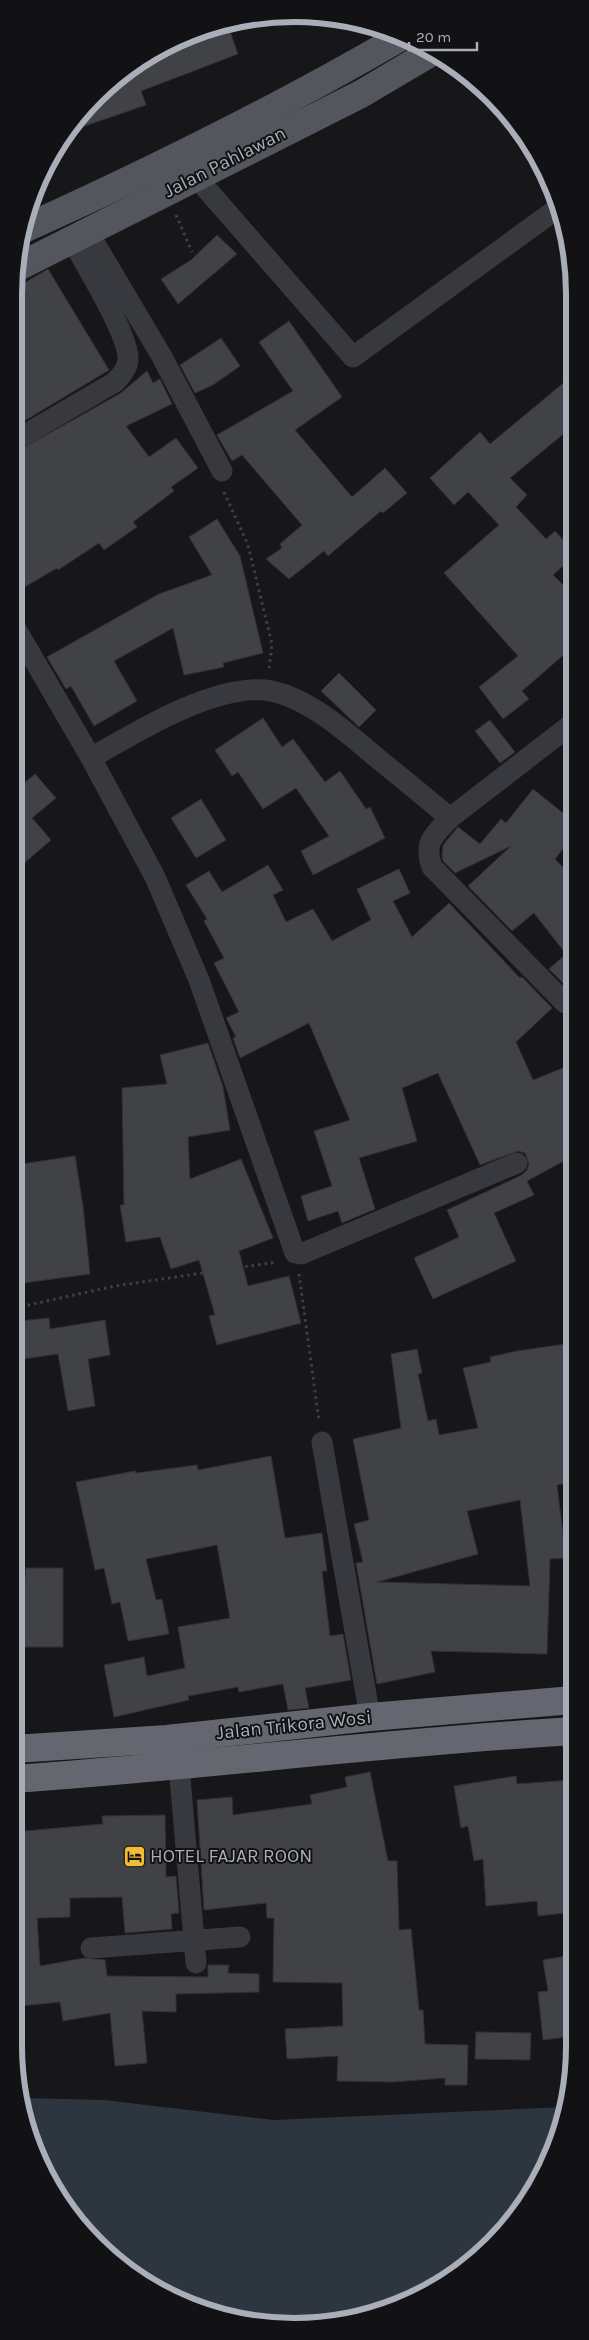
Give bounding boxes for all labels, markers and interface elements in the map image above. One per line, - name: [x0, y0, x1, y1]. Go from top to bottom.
- scale bar: [409, 20, 476, 52]
- text: 20 m: [416, 28, 451, 46]
- street label: Jalan Pahlawan: [160, 122, 290, 202]
- street label: Jalan Trikora Wosi: [215, 1706, 373, 1744]
- hotel icon: HOTEL FAJAR ROON: [122, 1844, 146, 1868]
- place label: HOTEL FAJAR ROON: [150, 1845, 312, 1867]

